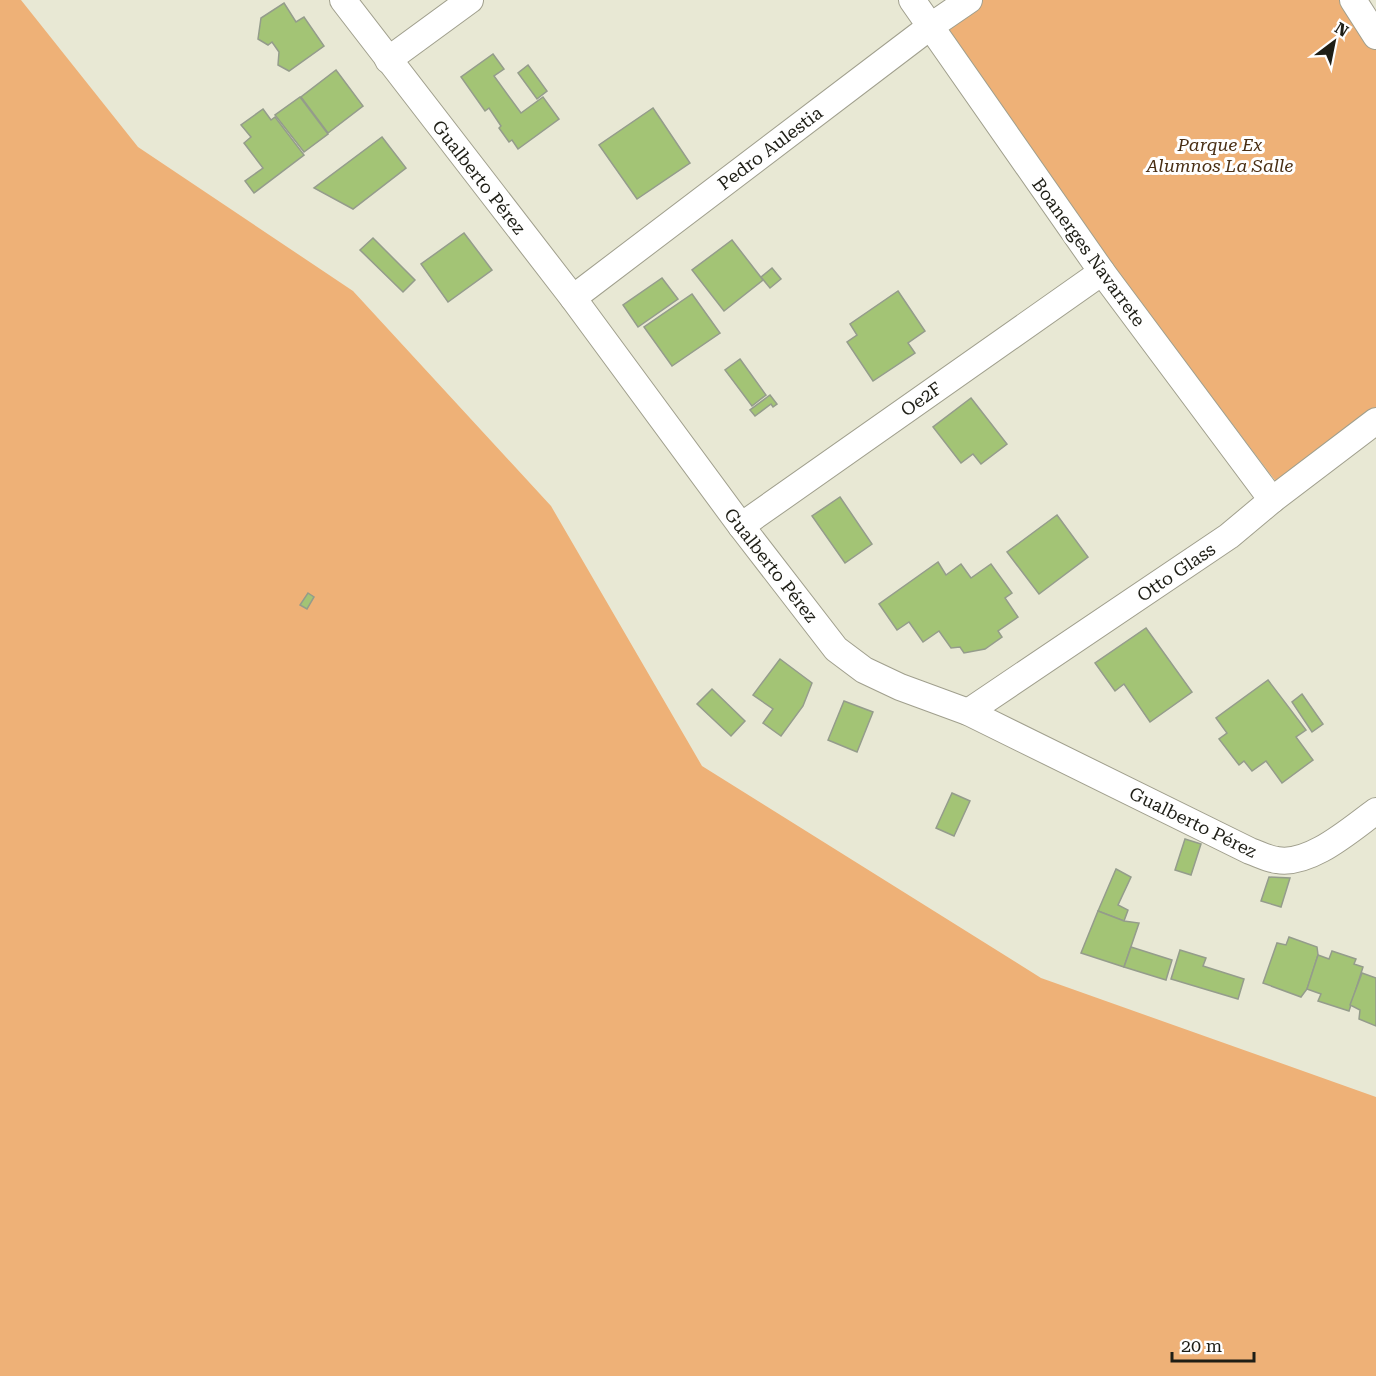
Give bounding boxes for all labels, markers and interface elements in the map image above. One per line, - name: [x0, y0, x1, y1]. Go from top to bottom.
- north arrow: [1304, 12, 1364, 72]
- text: N: [1331, 18, 1352, 41]
- street label: Pedro Aulestia: [714, 102, 827, 194]
- street label: Gualberto Pérez: [428, 116, 530, 239]
- park label: Parque Ex Alumnos La Salle: [1146, 134, 1293, 176]
- street label: Boanerges Navarrete: [1028, 174, 1150, 330]
- street label: Oe2F: [896, 377, 946, 421]
- street label: Gualberto Pérez: [720, 504, 822, 627]
- street label: Otto Glass: [1133, 538, 1219, 606]
- street label: Gualberto Pérez: [1126, 782, 1260, 862]
- scale bar: [1172, 1325, 1254, 1363]
- text: 20 m: [1181, 1335, 1222, 1356]

